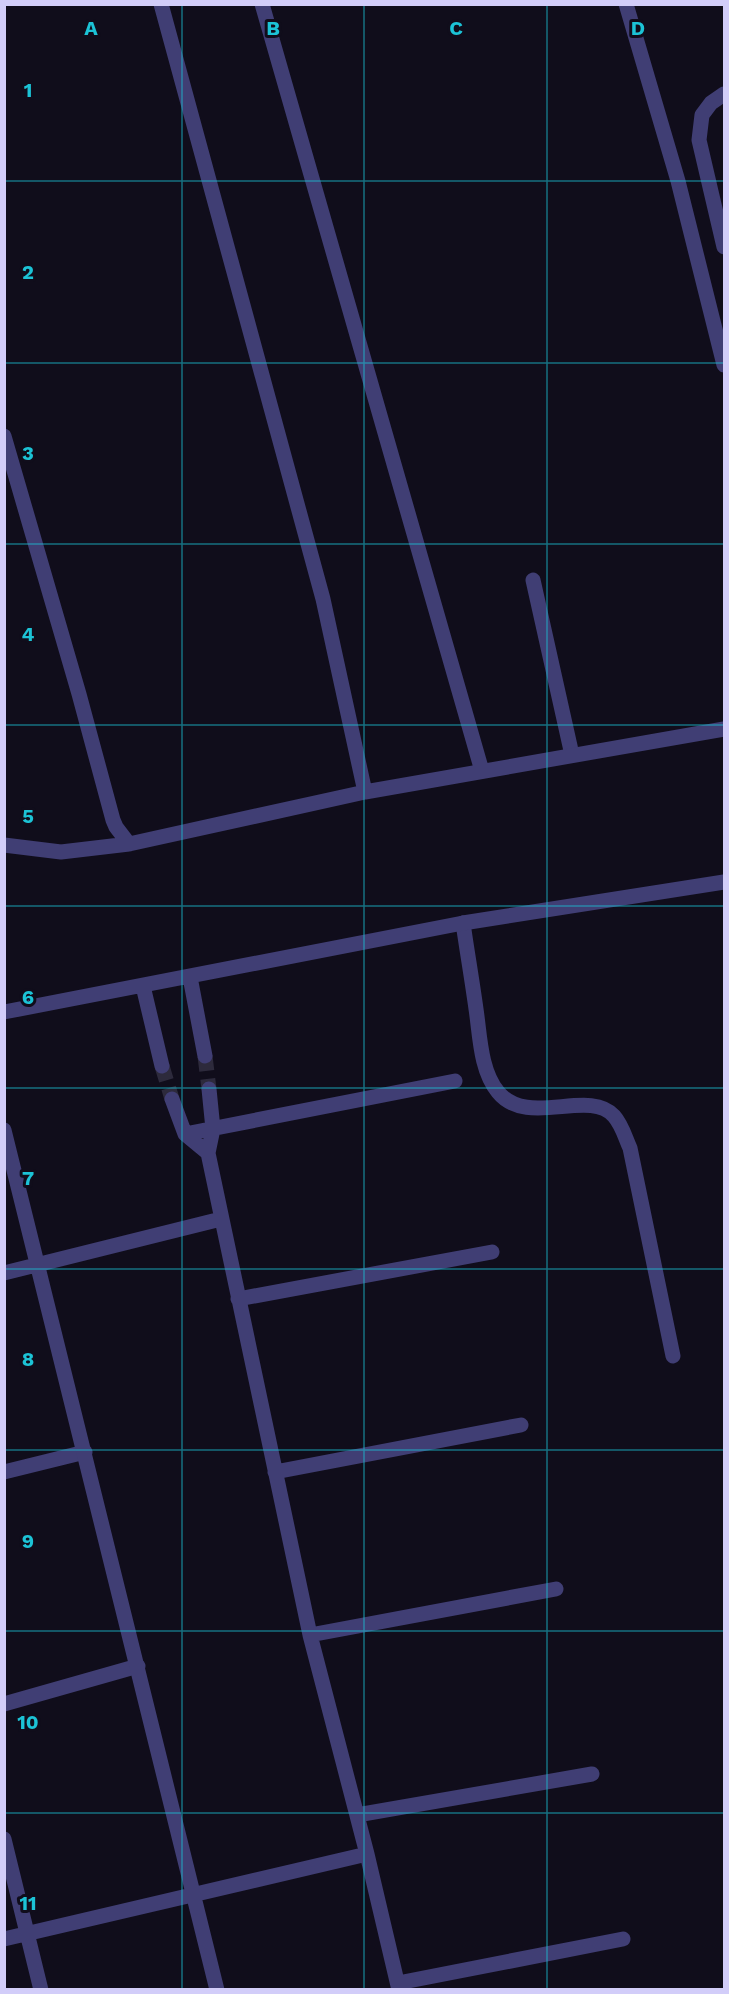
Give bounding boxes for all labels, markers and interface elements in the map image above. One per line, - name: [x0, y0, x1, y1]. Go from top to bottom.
- text: A: [84, 16, 98, 40]
- text: B: [266, 16, 280, 40]
- text: C: [449, 16, 463, 40]
- text: D: [631, 16, 645, 40]
- text: 1: [24, 78, 32, 102]
- text: 2: [22, 260, 34, 284]
- text: 3: [22, 441, 34, 465]
- text: 4: [22, 622, 35, 646]
- text: 5: [22, 804, 34, 828]
- text: 6: [22, 985, 34, 1009]
- text: 7: [22, 1166, 34, 1190]
- text: 8: [22, 1347, 34, 1371]
- text: 9: [22, 1529, 34, 1553]
- text: 10: [17, 1710, 39, 1734]
- text: 11: [19, 1891, 37, 1915]

